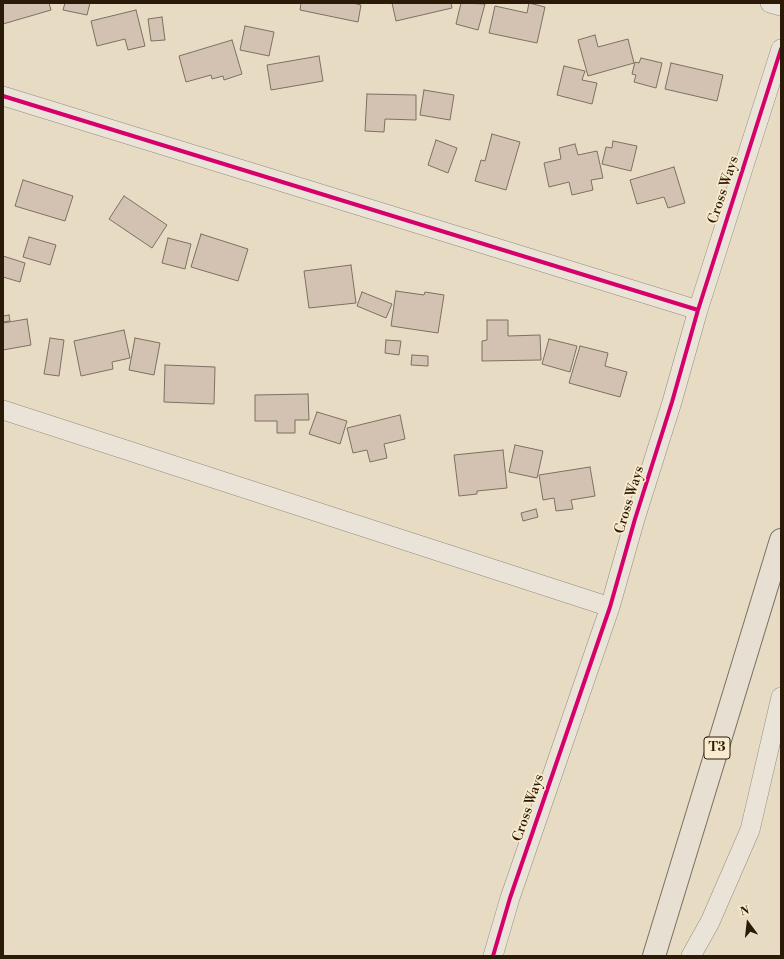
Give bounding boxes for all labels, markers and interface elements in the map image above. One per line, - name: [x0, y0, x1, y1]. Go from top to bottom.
- street label: Cross Ways: [705, 154, 743, 226]
- street label: Cross Ways: [612, 464, 648, 536]
- road number: T3: [704, 737, 730, 759]
- street label: Cross Ways: [510, 772, 548, 844]
- north arrow: [728, 903, 768, 943]
- text: N: [739, 904, 751, 919]

